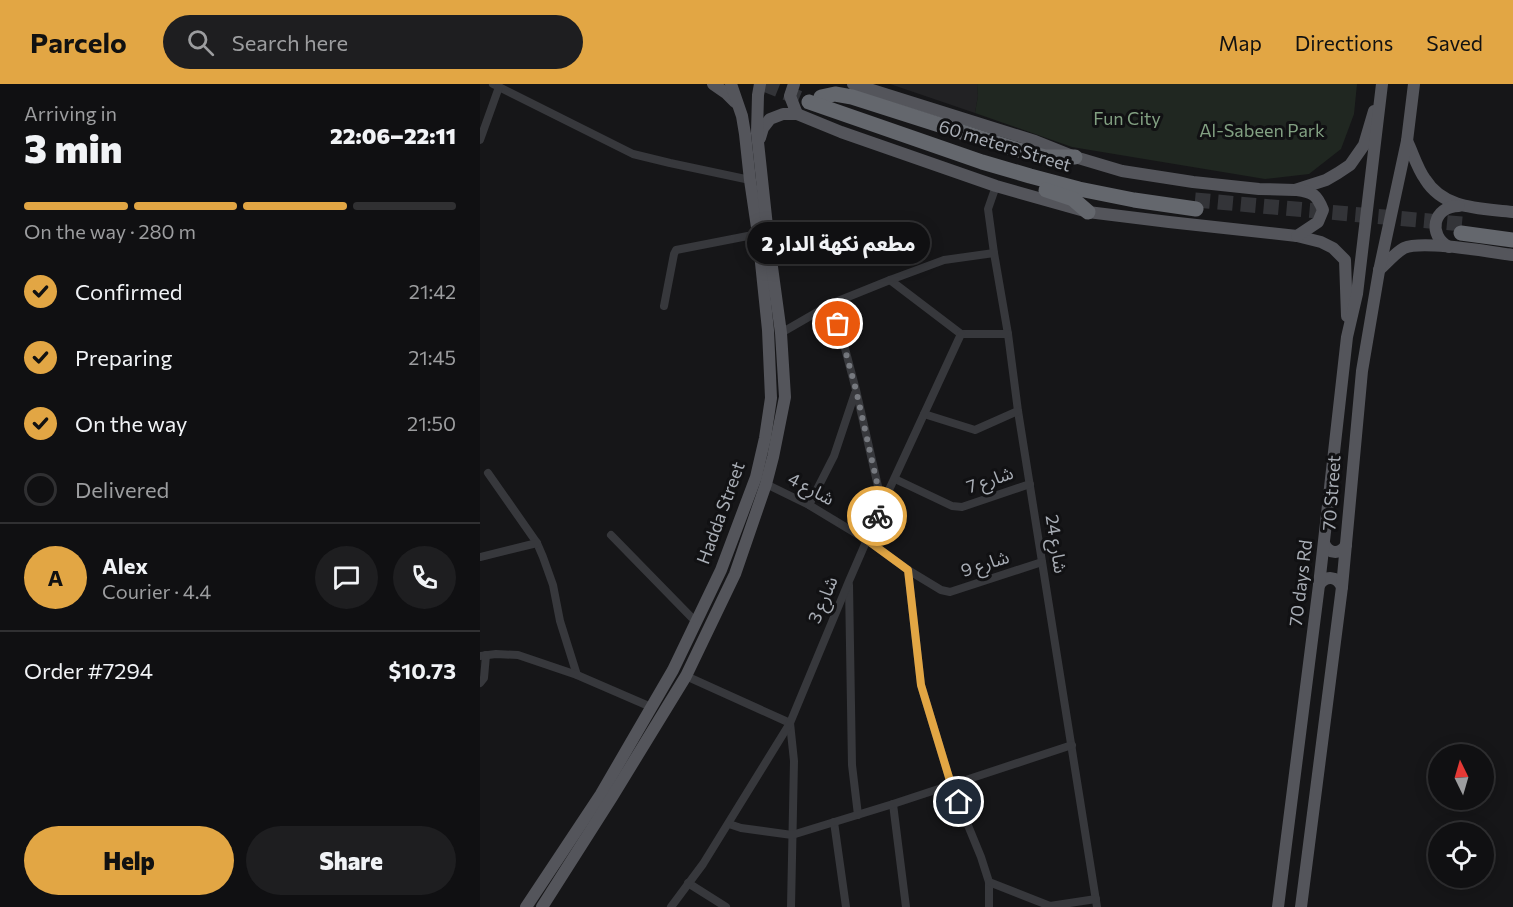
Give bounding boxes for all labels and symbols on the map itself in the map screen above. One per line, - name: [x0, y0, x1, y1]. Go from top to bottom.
- park label: Fun City: [1093, 107, 1161, 129]
- street label: 60 meters Street: [936, 114, 1074, 176]
- park label: Al-Sabeen Park: [1199, 119, 1325, 141]
- callout: مطعم نكهة الدار 2: [746, 222, 929, 264]
- pin: [812, 298, 863, 349]
- street label: 70 Street: [1317, 454, 1345, 531]
- street label: Hadda Street: [691, 458, 749, 567]
- street label: شارع 7: [963, 461, 1017, 501]
- street label: شارع 4: [783, 467, 838, 513]
- courier: [847, 486, 907, 546]
- street label: شارع 24: [1038, 513, 1072, 575]
- street label: 70 days Rd: [1284, 538, 1316, 627]
- street label: شارع 9: [958, 545, 1013, 585]
- street label: شارع 3: [802, 573, 845, 628]
- north arrow: [1428, 744, 1494, 810]
- pin: [933, 776, 984, 827]

